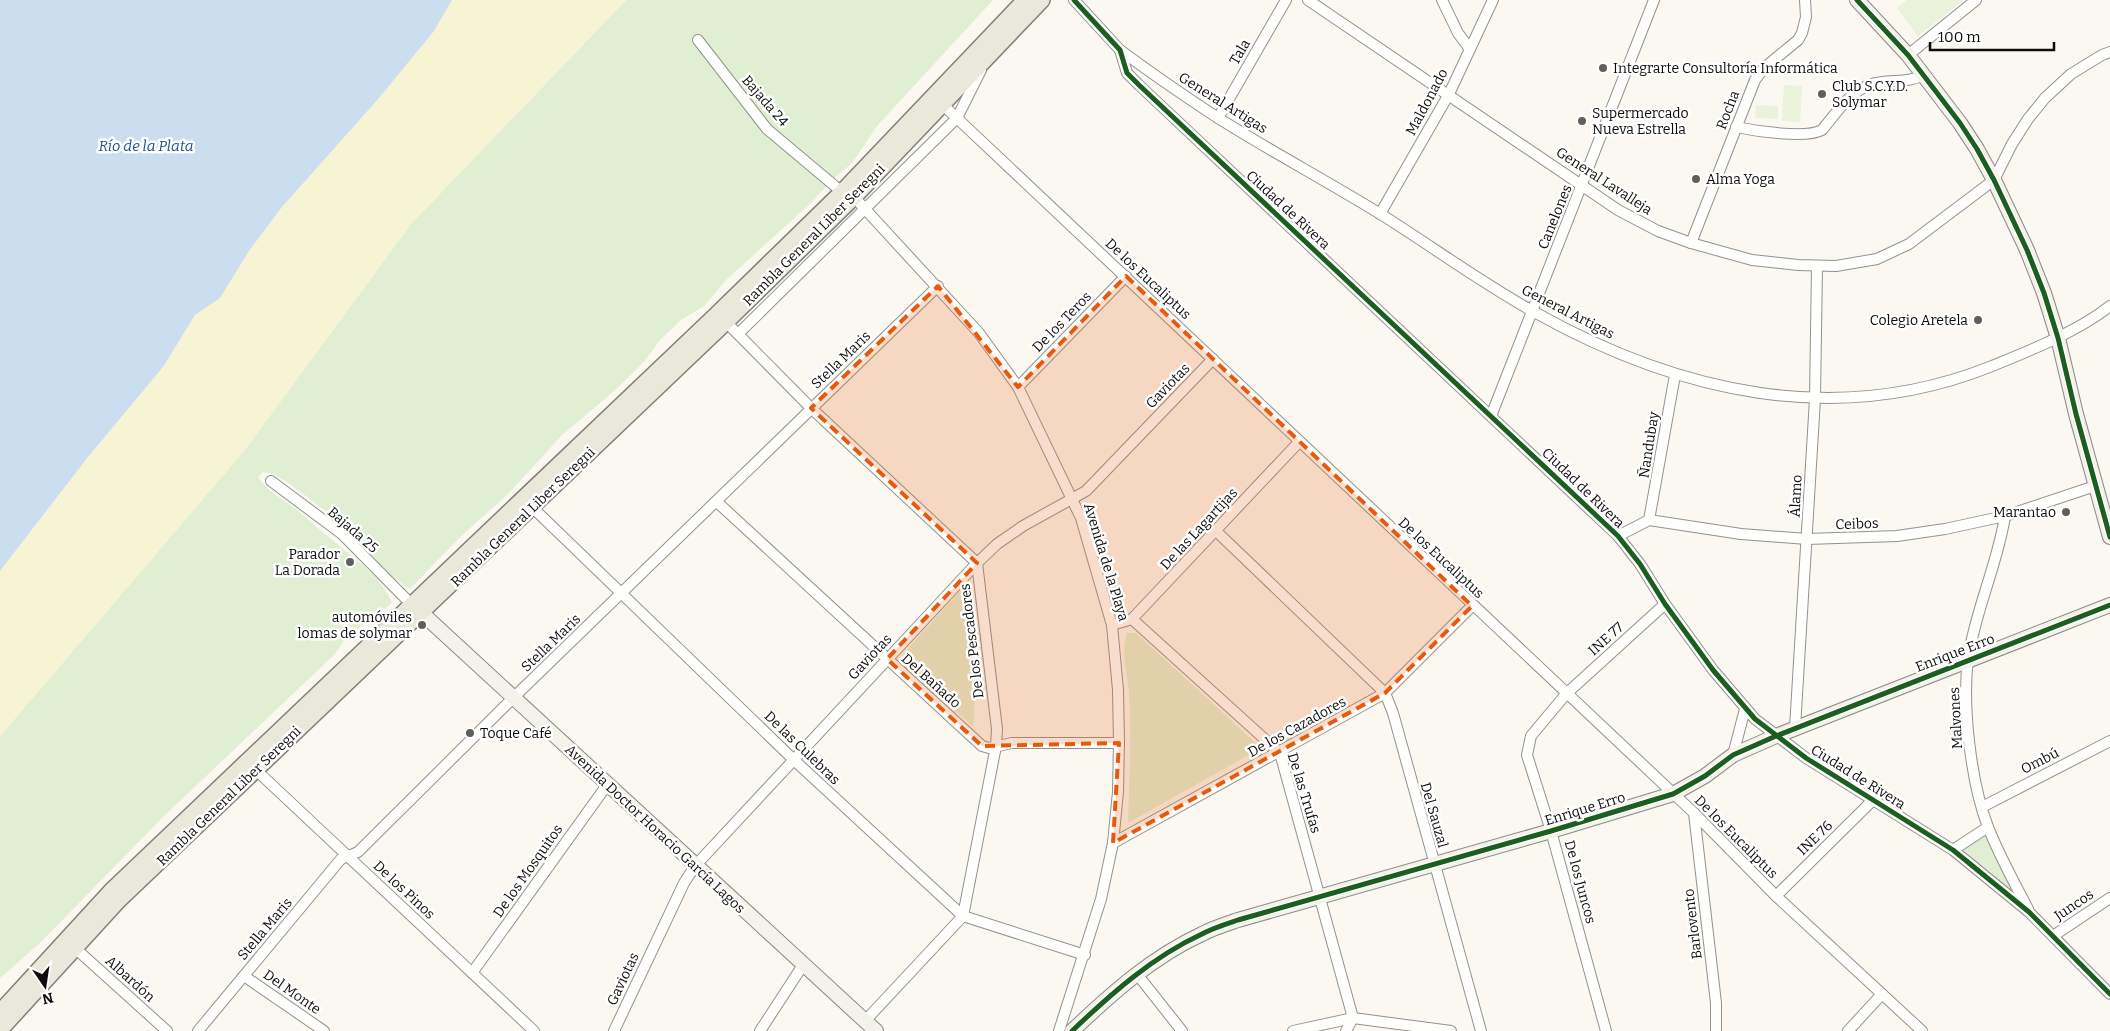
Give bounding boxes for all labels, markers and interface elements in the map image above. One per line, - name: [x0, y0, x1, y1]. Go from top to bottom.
- scale bar: [1930, 20, 2054, 52]
- text: 100 m: [1938, 28, 1981, 46]
- street label: Tala: [1226, 36, 1254, 68]
- place label: Integrarte Consultoría Informática: [1613, 60, 1838, 77]
- marker: Integrarte Consultoría Informática: [1597, 62, 1609, 74]
- street label: Maldonado: [1402, 66, 1452, 138]
- street label: General Artigas: [1175, 69, 1271, 137]
- street label: Bajada 24: [738, 72, 792, 130]
- place label: Club S.C.Y.D. Solymar: [1832, 78, 1908, 111]
- street label: Rocha: [1713, 88, 1743, 132]
- marker: Club S.C.Y.D. Solymar: [1816, 88, 1828, 100]
- place label: Supermercado Nueva Estrella: [1592, 105, 1689, 138]
- marker: Supermercado Nueva Estrella: [1576, 115, 1588, 127]
- water label: Río de la Plata: [98, 137, 194, 155]
- street label: General Lavalleja: [1553, 144, 1656, 219]
- street label: Rambla General Liber Seregni: [740, 161, 888, 309]
- street label: Ciudad de Rivera: [1243, 167, 1334, 253]
- place label: Alma Yoga: [1706, 171, 1775, 188]
- marker: Alma Yoga: [1690, 173, 1702, 185]
- street label: Canelones: [1534, 182, 1576, 252]
- street label: De los Eucaliptus: [1102, 235, 1194, 323]
- street label: General Artigas: [1519, 281, 1617, 343]
- street label: De los Teros: [1029, 288, 1095, 356]
- place label: Colegio Aretela: [1870, 312, 1968, 329]
- marker: Colegio Aretela: [1972, 314, 1984, 326]
- street label: Stella Maris: [808, 328, 874, 392]
- street label: Gaviotas: [1142, 360, 1194, 412]
- street label: Ñandubay: [1635, 410, 1663, 479]
- street label: Rambla General Liber Seregni: [447, 444, 599, 590]
- street label: Ciudad de Rivera: [1538, 444, 1628, 532]
- street label: Álamo: [1785, 474, 1806, 518]
- street label: De las Lagartijas: [1157, 485, 1241, 573]
- street label: Avenida de la Playa: [1080, 501, 1132, 623]
- street label: Bajada 25: [324, 503, 382, 557]
- place label: Marantao: [1993, 504, 2056, 521]
- marker: Marantao: [2060, 506, 2072, 518]
- street label: De los Eucaliptus: [1395, 514, 1487, 602]
- street label: Ceibos: [1835, 515, 1879, 533]
- place label: Parador La Dorada: [275, 546, 340, 579]
- marker: Parador La Dorada: [344, 556, 356, 568]
- street label: De los Pescadores: [957, 583, 987, 699]
- place label: automóviles lomas de solymar: [298, 609, 412, 642]
- street label: Stella Maris: [518, 611, 584, 675]
- marker: automóviles lomas de solymar: [416, 619, 428, 631]
- street label: INE 77: [1585, 619, 1627, 659]
- street label: Enrique Erro: [1913, 630, 1997, 676]
- street label: Gaviotas: [845, 631, 895, 683]
- street label: Del Bañado: [898, 650, 964, 712]
- street label: Malvones: [1946, 687, 1966, 749]
- street label: De los Cazadores: [1245, 693, 1349, 761]
- street label: De las Culebras: [761, 708, 843, 788]
- street label: Rambla General Liber Seregni: [153, 723, 305, 869]
- place label: Toque Café: [480, 725, 552, 742]
- marker: Toque Café: [464, 727, 476, 739]
- street label: Avenida Doctor Horacio García Lagos: [562, 741, 748, 917]
- street label: Ciudad de Rivera: [1808, 741, 1909, 813]
- street label: Ombú: [2018, 744, 2062, 778]
- street label: De las Trufas: [1284, 751, 1324, 835]
- street label: Del Sauzal: [1417, 780, 1451, 850]
- street label: Enrique Erro: [1543, 789, 1627, 829]
- street label: De los Eucaliptus: [1691, 792, 1781, 882]
- street label: INE 76: [1794, 817, 1836, 859]
- street label: De los Mosquitos: [490, 821, 566, 921]
- street label: De los Juncos: [1561, 838, 1599, 926]
- street label: De los Pinos: [370, 857, 438, 923]
- street label: Juncos: [2050, 886, 2097, 925]
- street label: Barlovento: [1680, 888, 1706, 960]
- street label: Stella Maris: [234, 894, 296, 964]
- street label: Gaviotas: [603, 950, 643, 1008]
- street label: Albardón: [102, 952, 158, 1006]
- north arrow: [20, 961, 70, 1011]
- street label: Del Monte: [260, 966, 324, 1018]
- text: N: [40, 989, 55, 1008]

